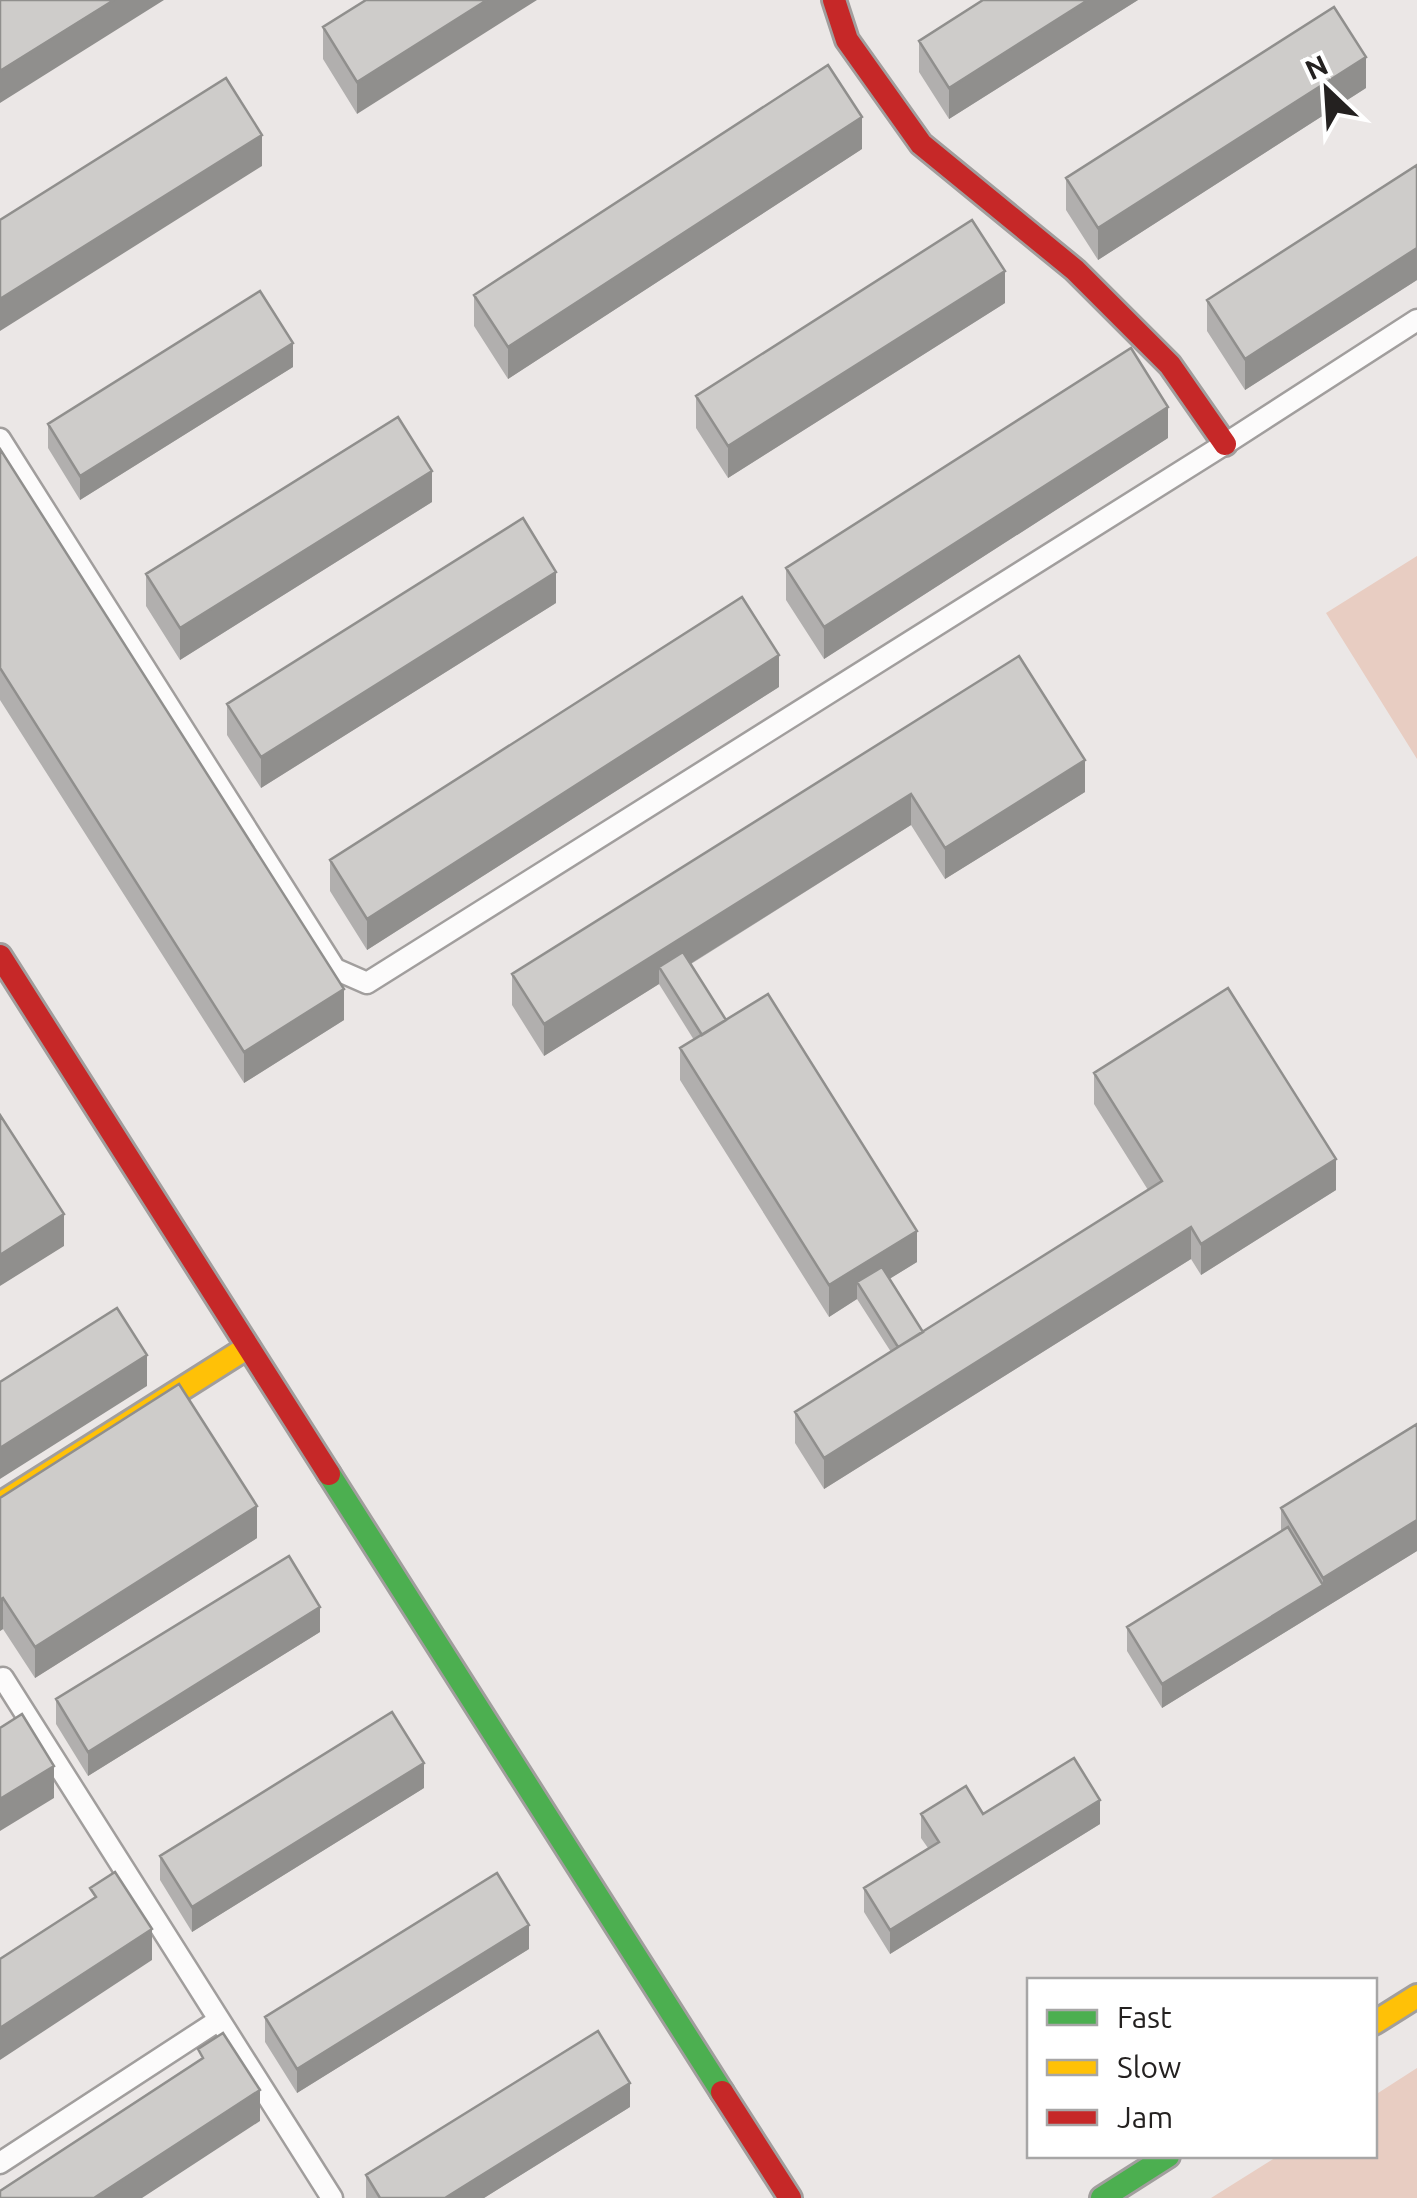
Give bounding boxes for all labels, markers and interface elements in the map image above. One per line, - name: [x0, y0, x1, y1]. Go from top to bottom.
- north arrow: [1277, 40, 1377, 140]
- text: N: [1300, 48, 1332, 85]
- legend: [1027, 1978, 1377, 2158]
- text: Fast: [1117, 2000, 1172, 2034]
- text: Slow: [1117, 2050, 1181, 2084]
- text: Jam: [1117, 2100, 1173, 2134]

